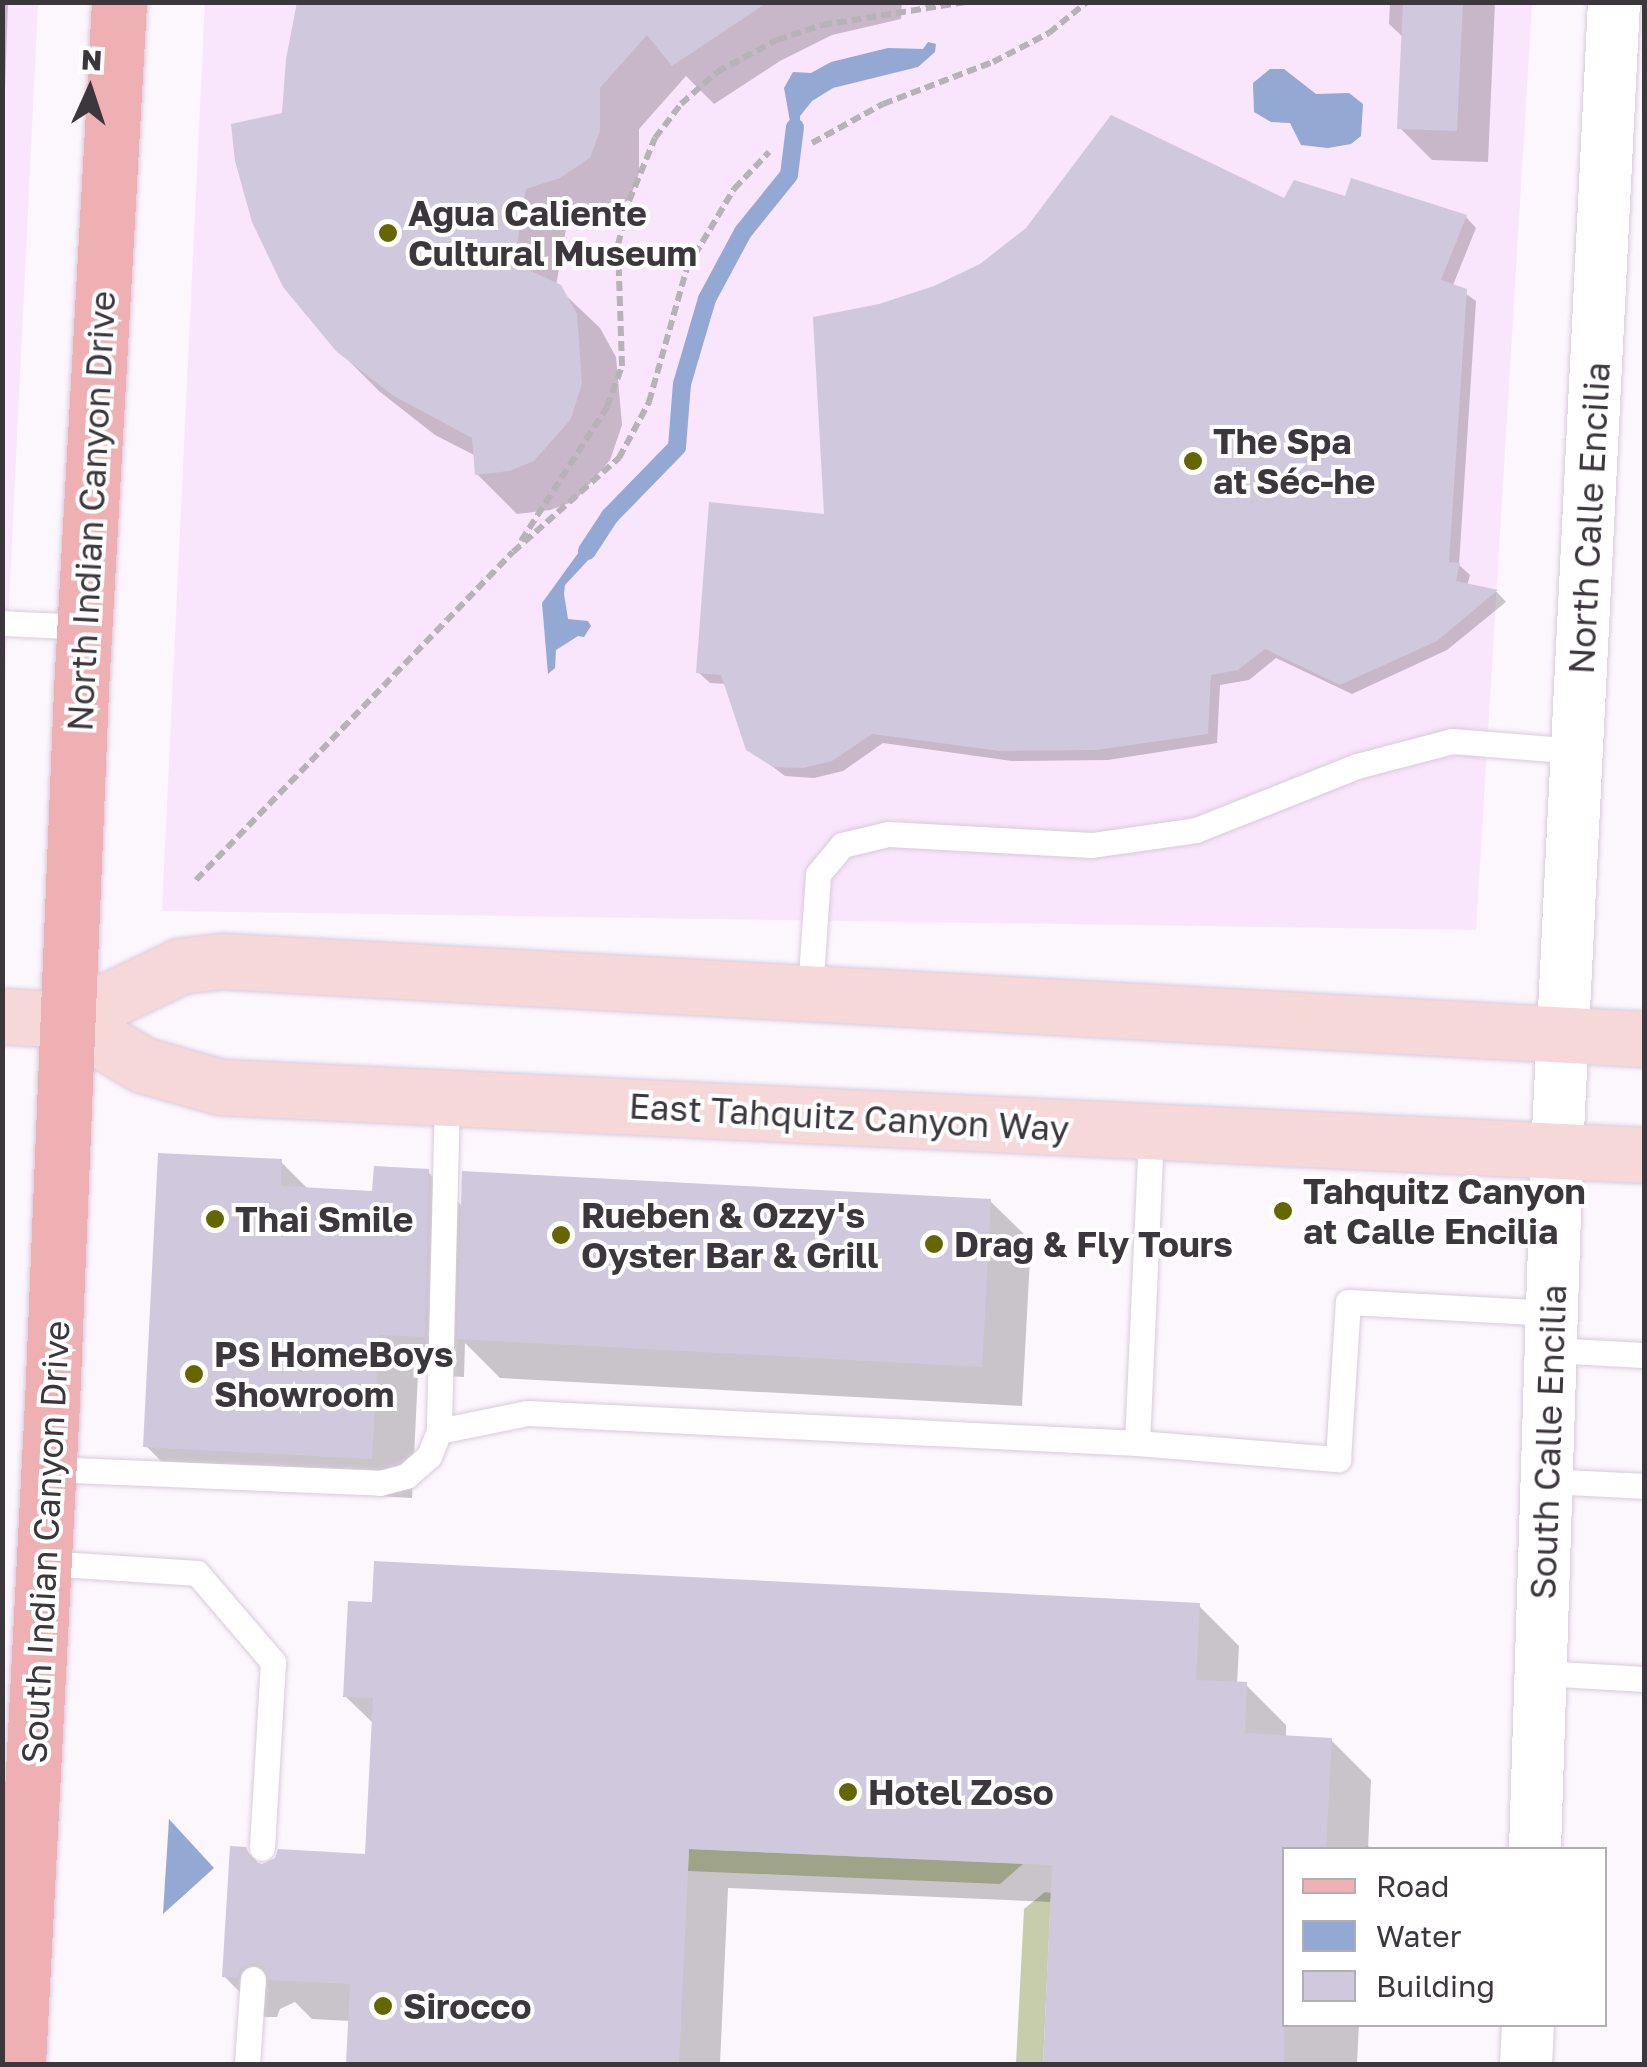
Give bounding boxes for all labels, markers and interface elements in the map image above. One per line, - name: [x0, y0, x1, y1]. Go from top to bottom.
- north arrow: [40, 40, 140, 140]
- text: N: [80, 43, 103, 77]
- place label: Agua Caliente Cultural Museum: [408, 192, 697, 274]
- marker: Agua Caliente Cultural Museum: [377, 222, 399, 244]
- street label: North Indian Canyon Drive: [58, 290, 124, 732]
- street label: North Calle Encilia: [1560, 361, 1618, 675]
- place label: The Spa at Séc-he: [1213, 420, 1375, 502]
- marker: The Spa at Séc-he: [1182, 450, 1204, 472]
- street label: East Tahquitz Canyon Way: [628, 1084, 1070, 1150]
- place label: Tahquitz Canyon at Calle Encilia: [1303, 1170, 1586, 1252]
- place label: Rueben & Ozzy's Oyster Bar & Grill: [581, 1194, 878, 1276]
- place label: Thai Smile: [235, 1198, 413, 1240]
- marker: Tahquitz Canyon at Calle Encilia: [1272, 1200, 1294, 1222]
- marker: Thai Smile: [204, 1208, 226, 1230]
- place label: Drag & Fly Tours: [954, 1223, 1233, 1265]
- marker: Rueben & Ozzy's Oyster Bar & Grill: [550, 1224, 572, 1246]
- marker: Drag & Fly Tours: [923, 1233, 945, 1255]
- street label: South Calle Encilia: [1522, 1284, 1574, 1600]
- street label: South Indian Canyon Drive: [12, 1319, 78, 1765]
- place label: PS HomeBoys Showroom: [214, 1333, 454, 1415]
- marker: PS HomeBoys Showroom: [183, 1363, 205, 1385]
- place label: Hotel Zoso: [868, 1771, 1054, 1813]
- marker: Hotel Zoso: [837, 1781, 859, 1803]
- legend: [1282, 1847, 1607, 2027]
- text: Road: [1376, 1868, 1450, 1904]
- text: Water: [1376, 1918, 1461, 1954]
- text: Building: [1376, 1968, 1495, 2004]
- place label: Sirocco: [403, 1985, 531, 2027]
- marker: Sirocco: [372, 1995, 394, 2017]

